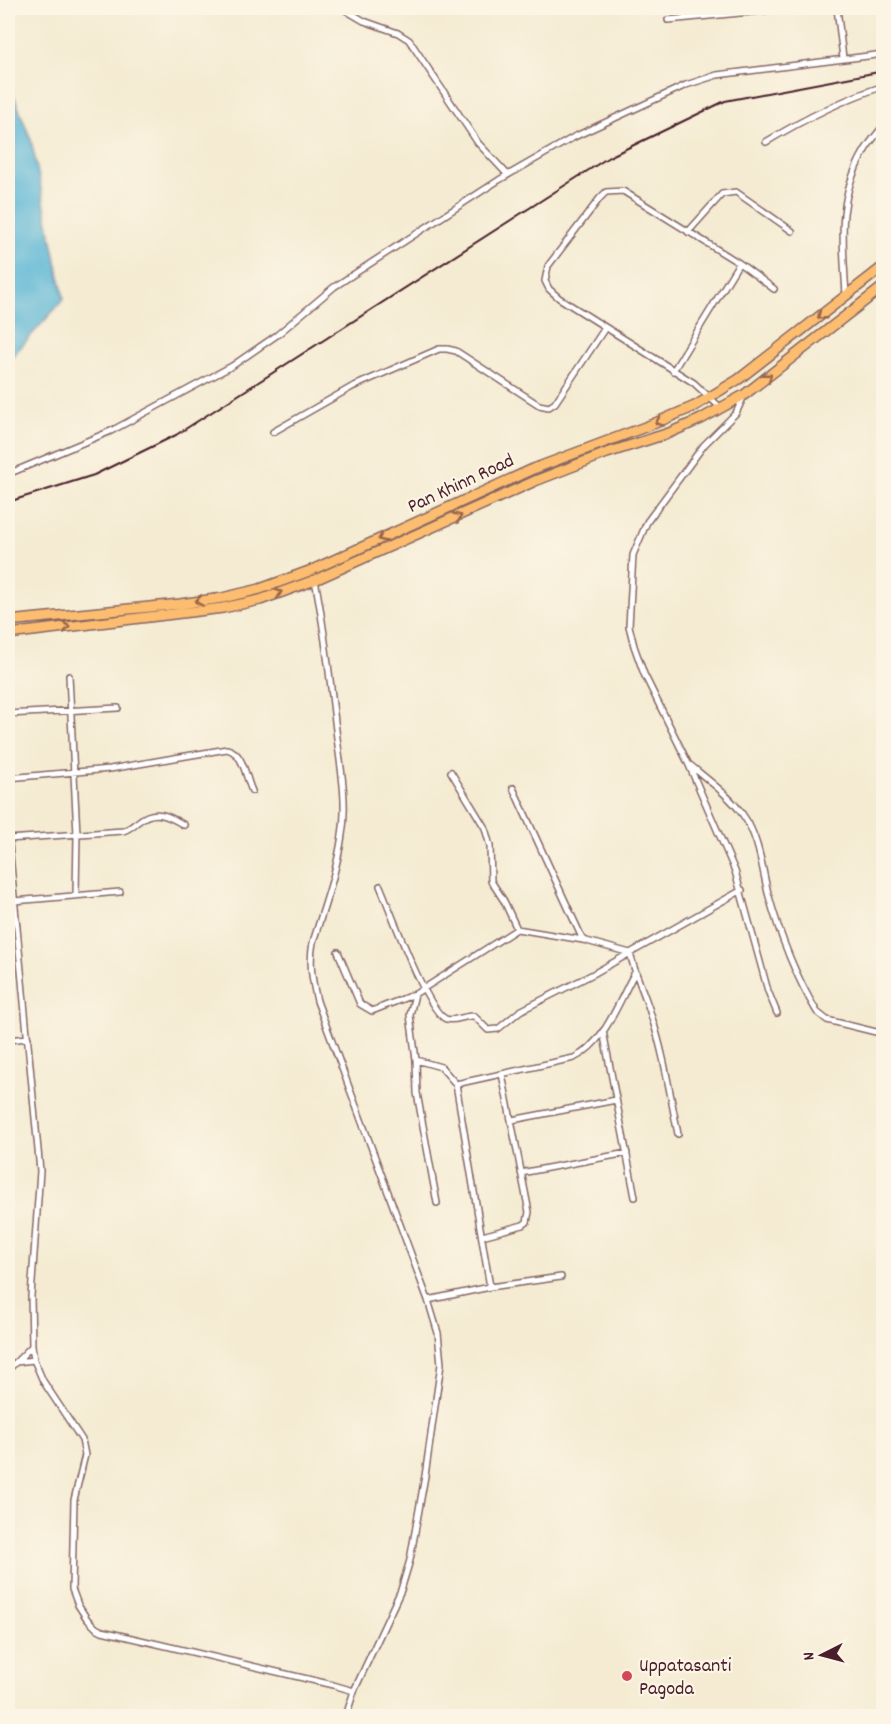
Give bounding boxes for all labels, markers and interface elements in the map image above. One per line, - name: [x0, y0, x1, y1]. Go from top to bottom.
- one-way arrow: [817, 308, 828, 319]
- one-way arrow: [761, 373, 772, 384]
- one-way arrow: [654, 415, 665, 427]
- street label: Pan Khinn Road: [403, 448, 519, 522]
- one-way arrow: [451, 512, 462, 524]
- one-way arrow: [378, 530, 389, 542]
- one-way arrow: [272, 588, 283, 600]
- one-way arrow: [194, 595, 204, 607]
- one-way arrow: [61, 622, 70, 634]
- north arrow: [792, 1625, 852, 1685]
- text: N: [798, 1651, 821, 1661]
- place label: Uppatasanti Pagoda: [639, 1653, 732, 1704]
- marker: Uppatasanti Pagoda: [620, 1669, 634, 1683]

